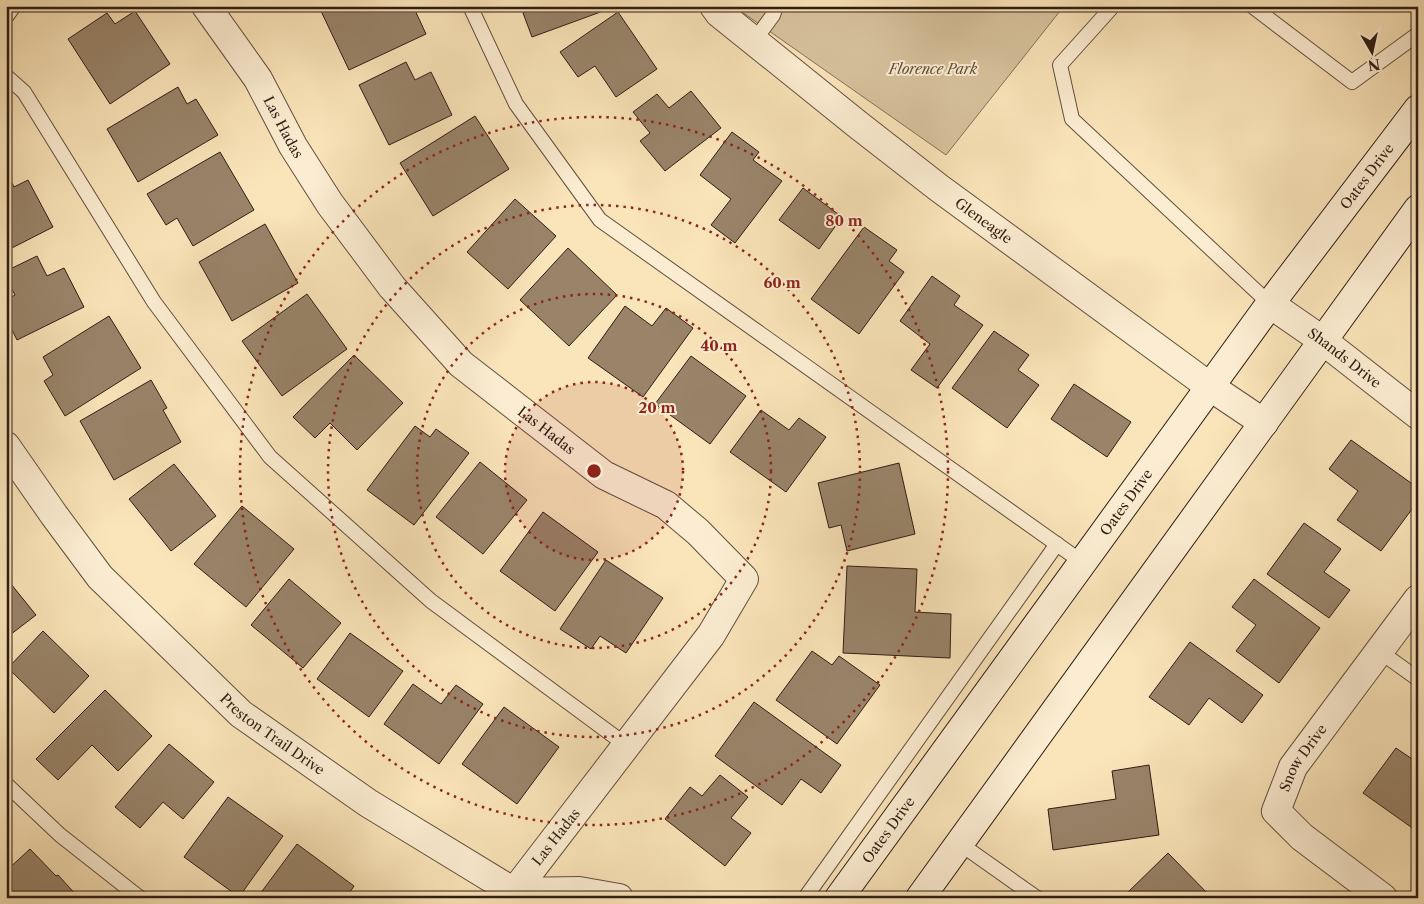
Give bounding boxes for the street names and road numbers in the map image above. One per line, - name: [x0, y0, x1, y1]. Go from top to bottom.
- street label: Las Hadas: [260, 93, 307, 161]
- street label: Oates Drive: [1336, 140, 1398, 213]
- street label: Gleneagle: [951, 194, 1016, 248]
- street label: Shands Drive: [1304, 324, 1385, 392]
- street label: Las Hadas: [514, 402, 579, 458]
- street label: Oates Drive: [1096, 465, 1156, 539]
- street label: Preston Trail Drive: [216, 690, 328, 779]
- street label: Snow Drive: [1275, 721, 1331, 794]
- street label: Oates Drive: [858, 793, 919, 867]
- street label: Las Hadas: [528, 805, 584, 869]

